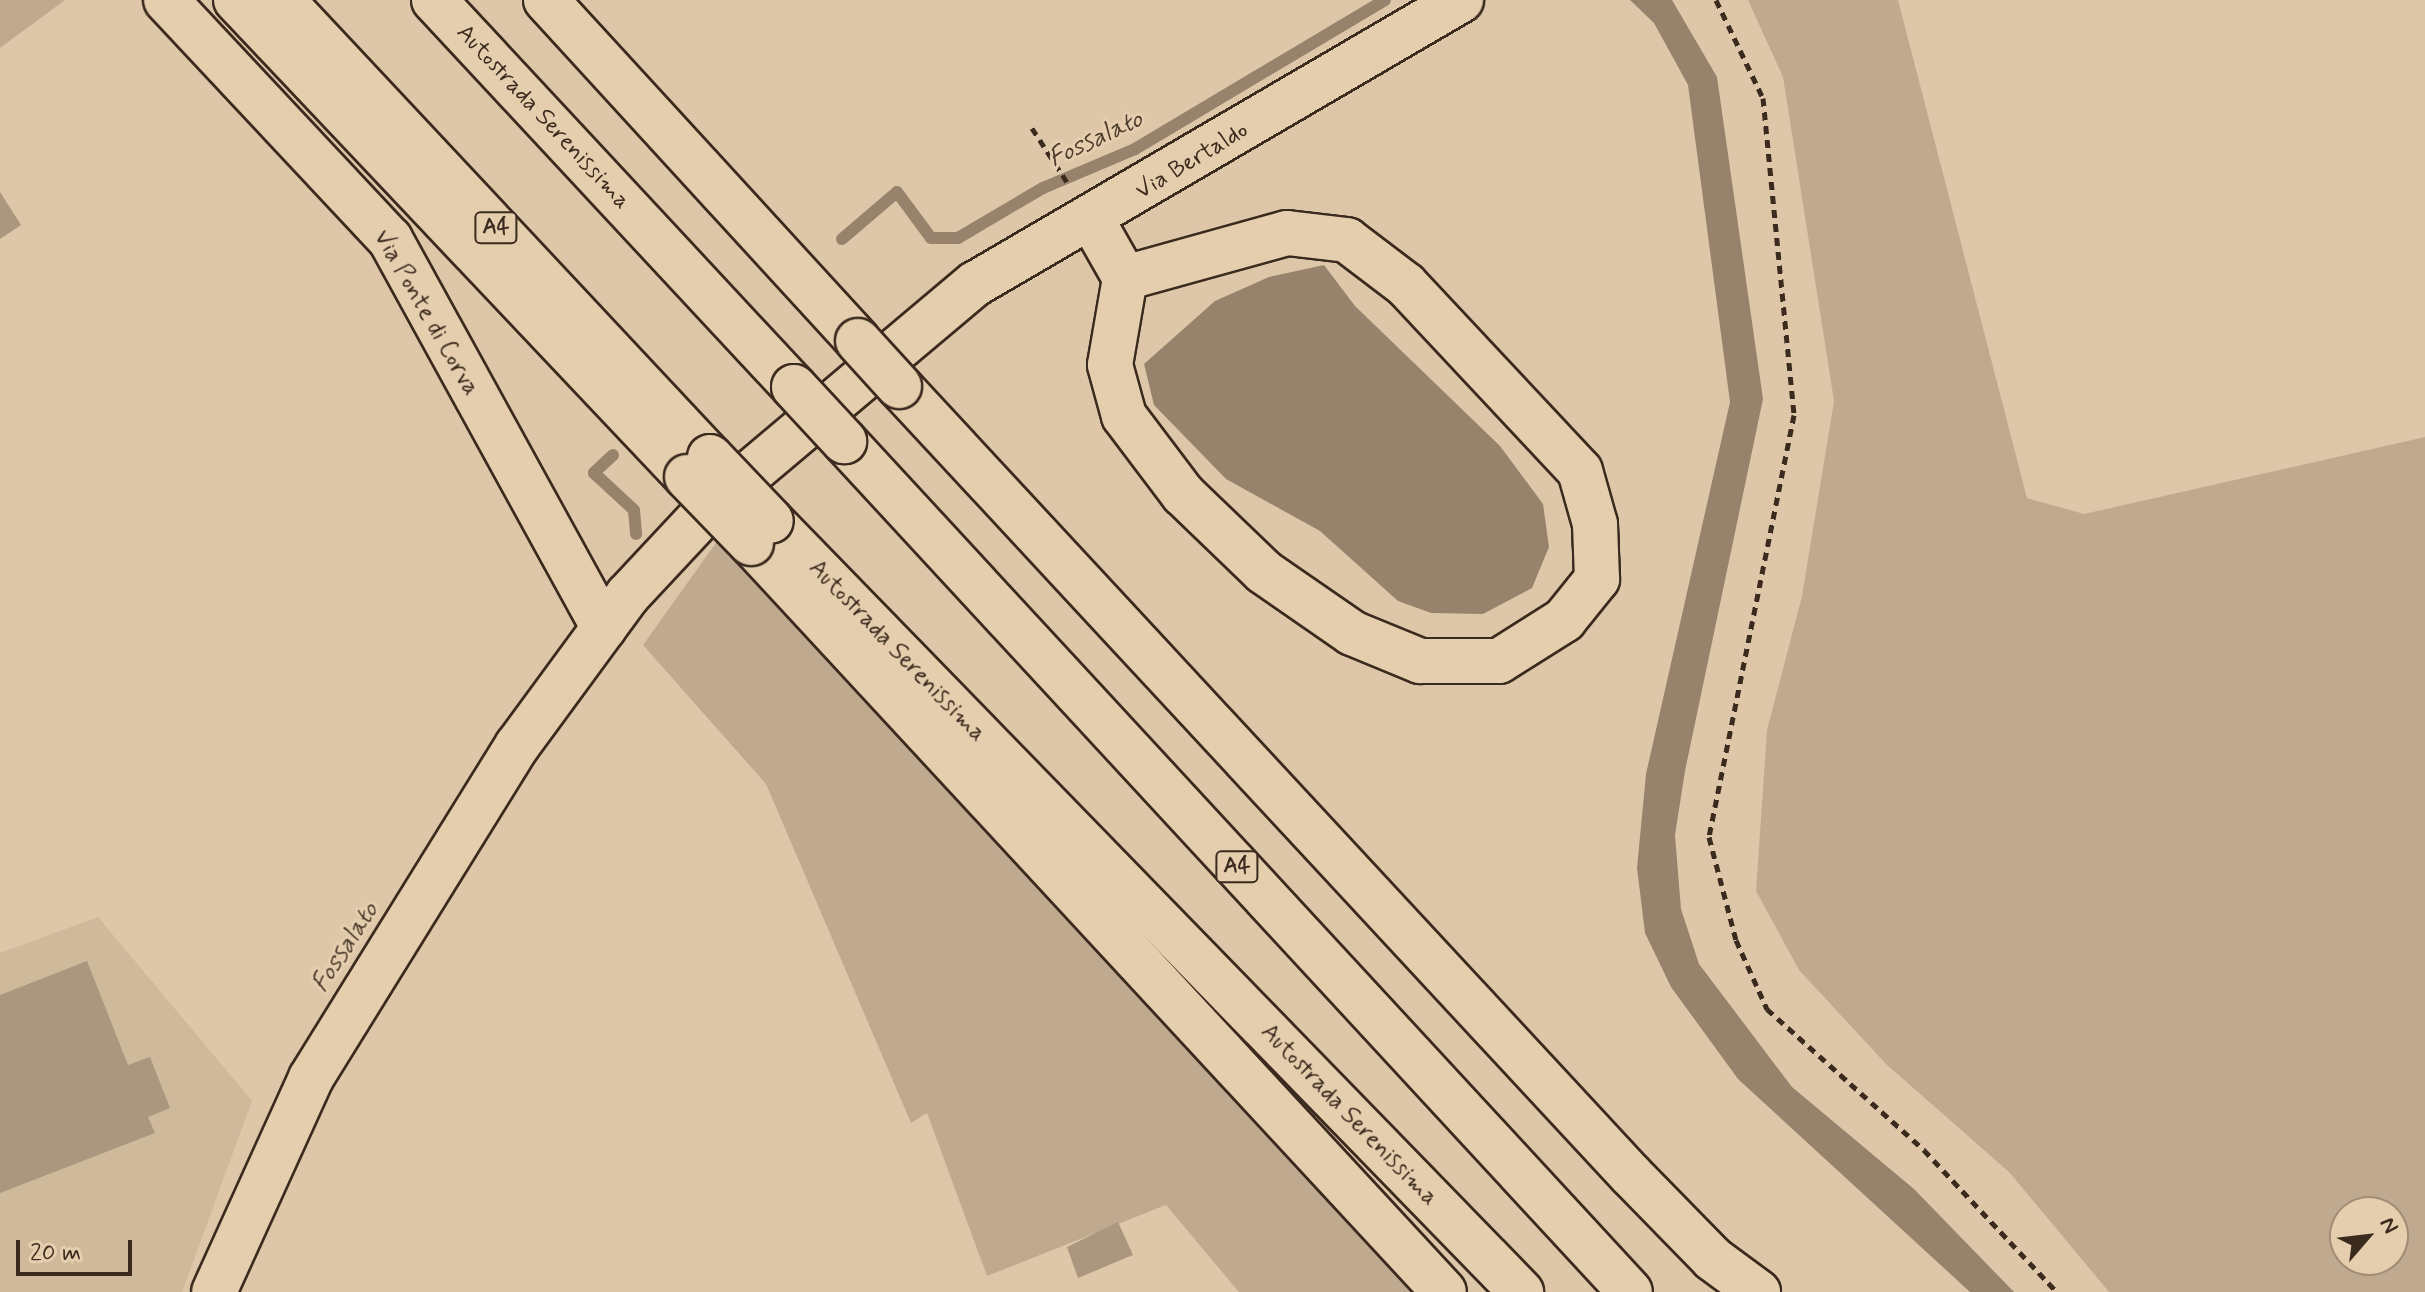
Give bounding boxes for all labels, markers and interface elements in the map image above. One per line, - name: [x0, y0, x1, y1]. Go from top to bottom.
- street label: Autostrada Serenissima: [447, 16, 639, 218]
- water label: Fossalato: [1044, 105, 1148, 175]
- street label: Via Bertaldo: [1131, 116, 1253, 206]
- road number: A4: [474, 210, 518, 246]
- street label: Via Ponte di Corva: [367, 226, 485, 400]
- street label: Autostrada Serenissima: [800, 551, 994, 751]
- road number: A4: [1215, 849, 1259, 885]
- water label: Fossalato: [306, 897, 386, 999]
- street label: Autostrada Serenissima: [1252, 1015, 1446, 1215]
- north arrow: [2329, 1196, 2409, 1276]
- text: N: [2373, 1213, 2404, 1239]
- scale bar: [20, 1224, 136, 1274]
- text: 20 m: [30, 1238, 81, 1269]

